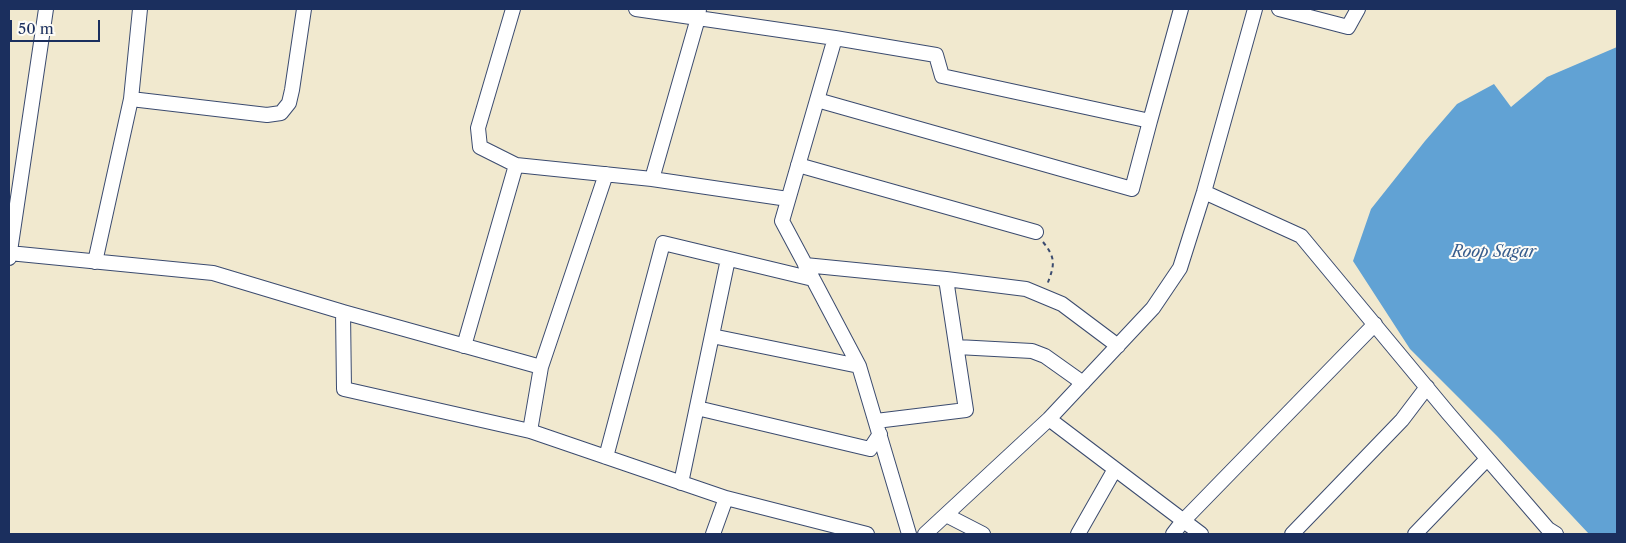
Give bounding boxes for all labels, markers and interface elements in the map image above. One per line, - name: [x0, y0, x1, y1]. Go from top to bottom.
- scale bar: [12, 10, 102, 42]
- text: 50 m: [18, 19, 54, 38]
- water label: Roop Sagar: [1452, 242, 1536, 262]

